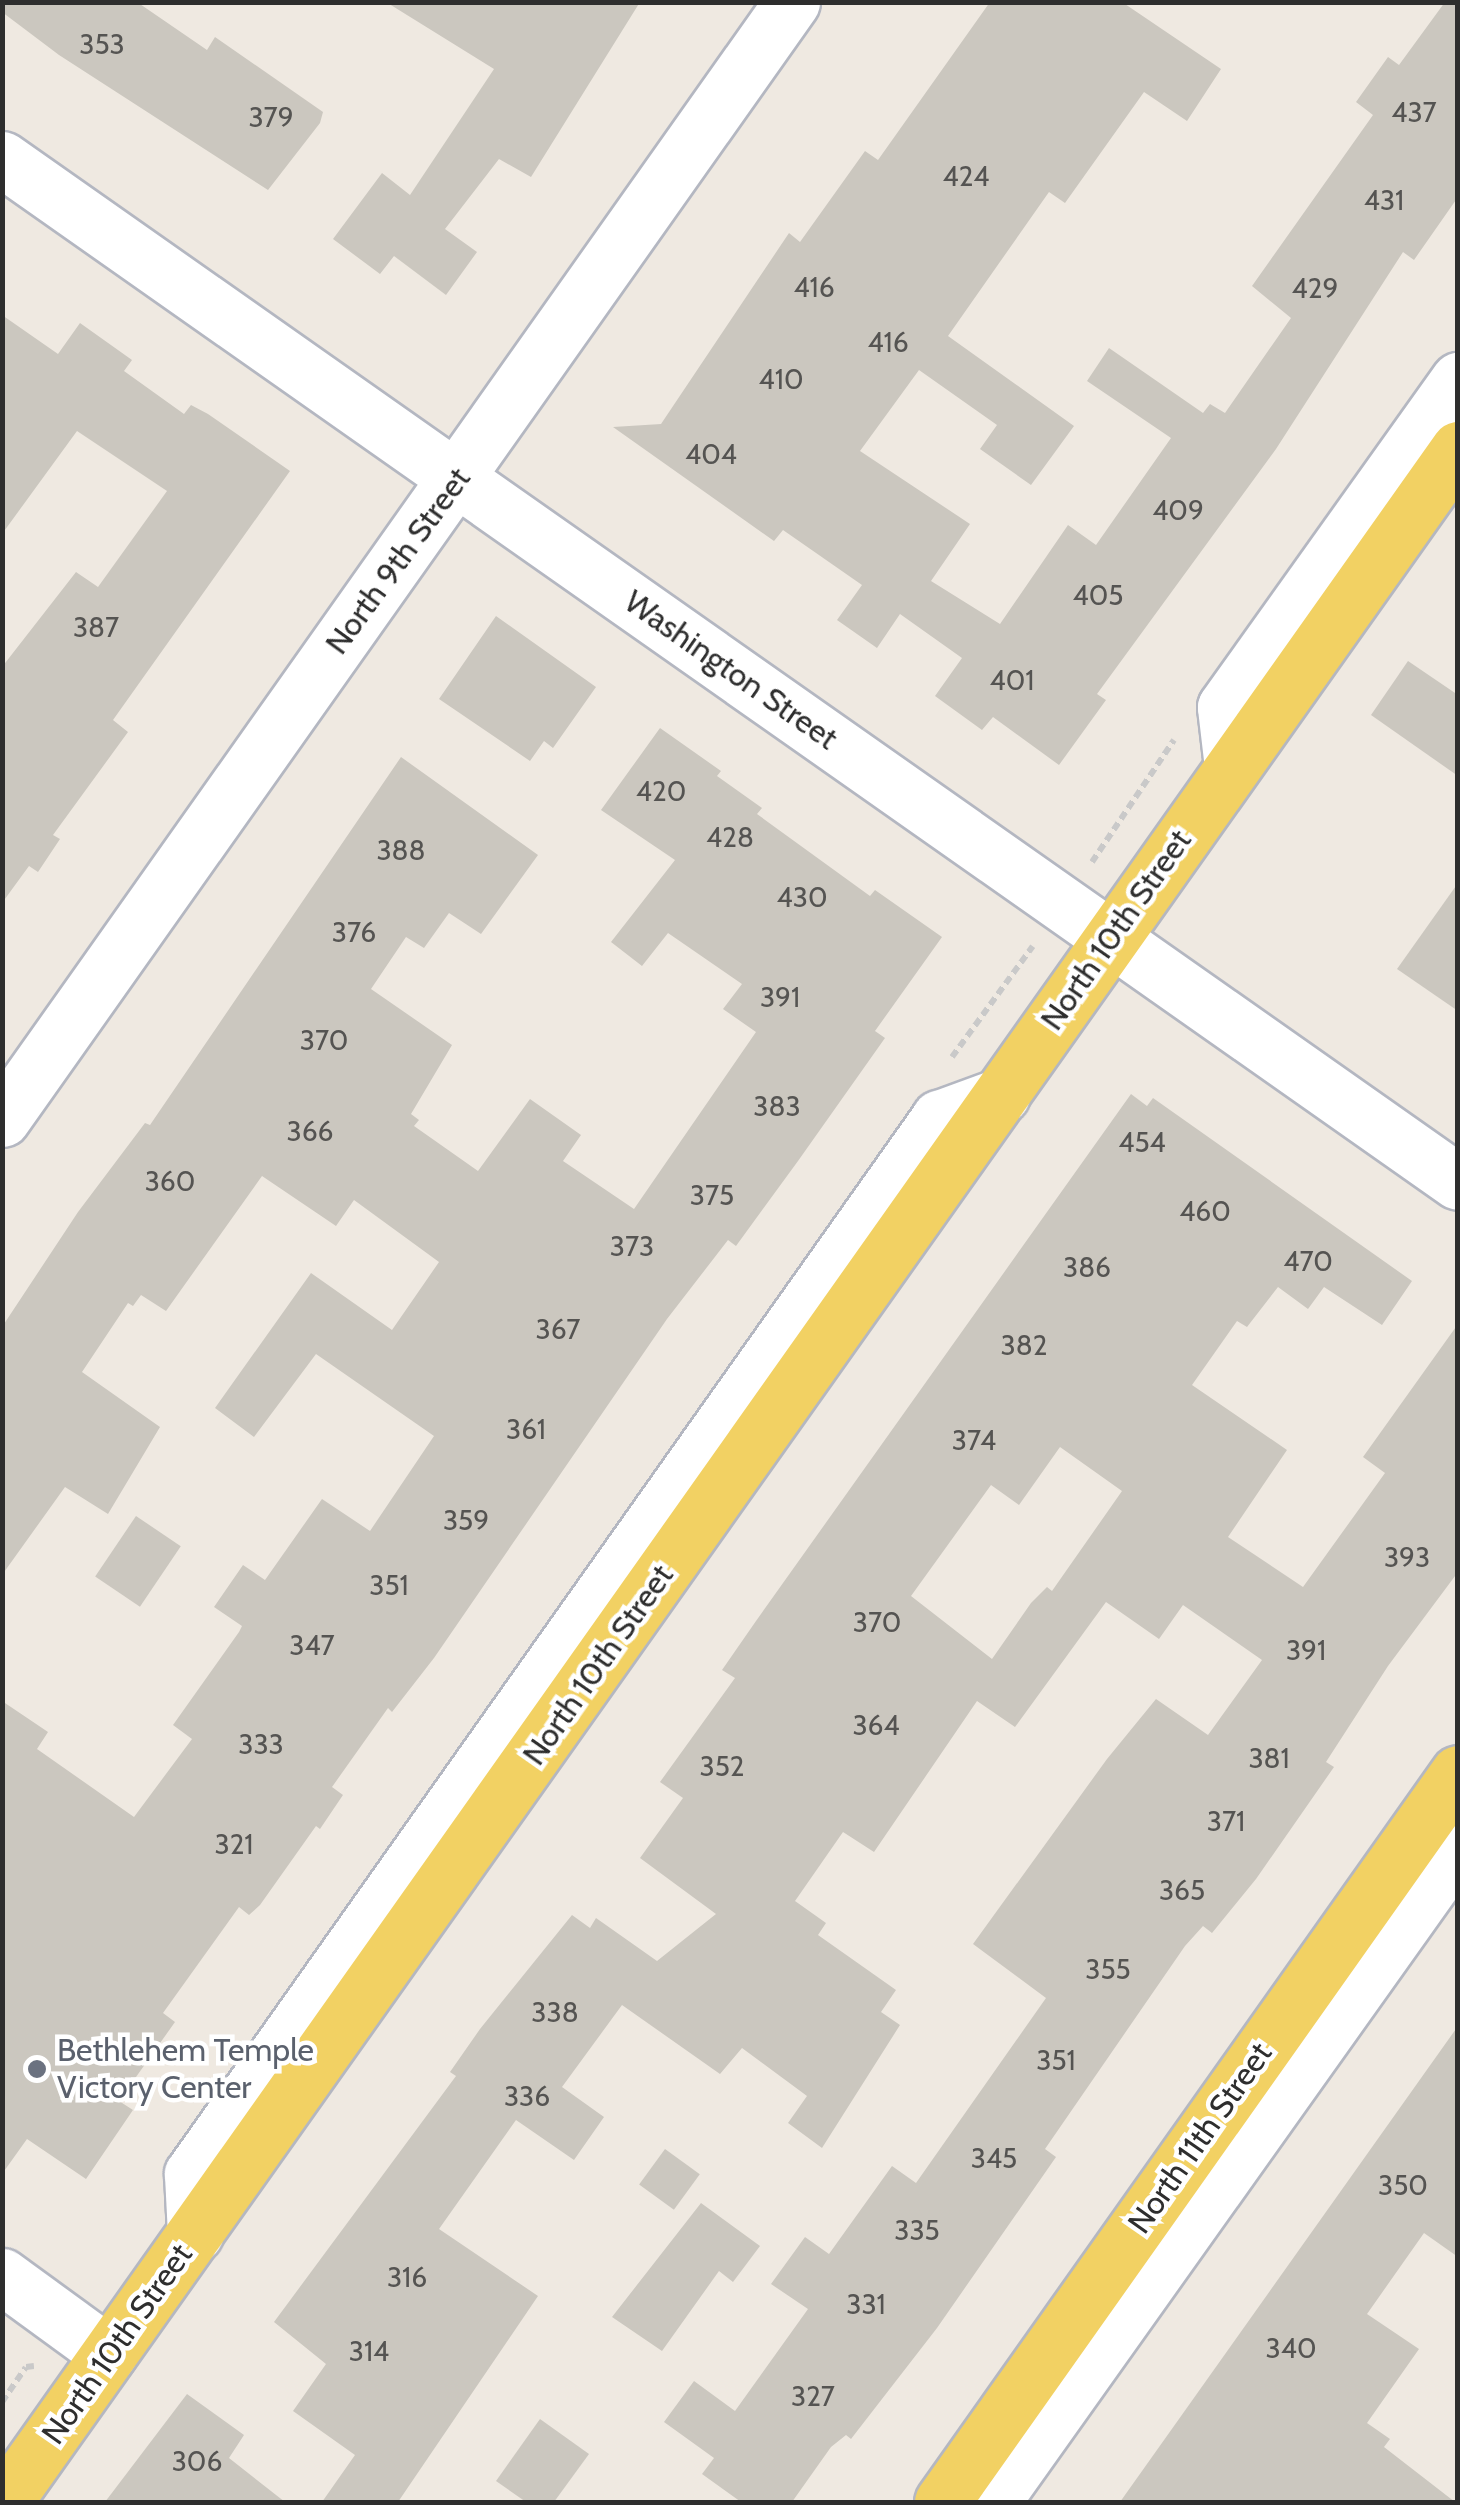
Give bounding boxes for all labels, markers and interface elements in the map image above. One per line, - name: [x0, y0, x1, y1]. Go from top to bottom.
- house number: 353: [79, 27, 125, 61]
- house number: 437: [1391, 95, 1437, 129]
- house number: 379: [248, 100, 294, 134]
- house number: 424: [942, 159, 990, 193]
- house number: 431: [1364, 183, 1404, 217]
- house number: 416: [793, 270, 835, 304]
- house number: 429: [1292, 271, 1338, 305]
- house number: 416: [867, 325, 909, 359]
- house number: 410: [759, 362, 803, 396]
- house number: 404: [685, 437, 737, 471]
- street label: North 9th Street: [318, 460, 478, 662]
- house number: 409: [1152, 493, 1204, 527]
- house number: 405: [1073, 578, 1123, 612]
- street label: Washington Street: [617, 582, 845, 758]
- house number: 387: [73, 610, 119, 644]
- house number: 401: [990, 663, 1034, 697]
- house number: 420: [636, 774, 686, 808]
- house number: 428: [706, 820, 754, 854]
- street label: North 10th Street: [1033, 823, 1199, 1037]
- house number: 388: [376, 833, 426, 867]
- house number: 430: [777, 880, 827, 914]
- house number: 376: [332, 915, 376, 949]
- house number: 391: [760, 980, 800, 1014]
- house number: 370: [300, 1023, 348, 1057]
- house number: 383: [753, 1089, 801, 1123]
- house number: 366: [287, 1114, 333, 1148]
- house number: 454: [1118, 1125, 1166, 1159]
- house number: 360: [145, 1164, 195, 1198]
- house number: 375: [690, 1178, 734, 1212]
- house number: 460: [1179, 1194, 1231, 1228]
- house number: 373: [610, 1229, 654, 1263]
- house number: 470: [1283, 1244, 1333, 1278]
- house number: 386: [1063, 1250, 1111, 1284]
- house number: 367: [536, 1312, 580, 1346]
- house number: 382: [1001, 1328, 1047, 1362]
- house number: 361: [506, 1412, 546, 1446]
- house number: 374: [952, 1423, 996, 1457]
- house number: 359: [443, 1503, 489, 1537]
- house number: 393: [1384, 1540, 1430, 1574]
- street label: North 10th Street: [515, 1558, 681, 1772]
- house number: 351: [369, 1568, 409, 1602]
- house number: 370: [853, 1605, 901, 1639]
- house number: 347: [289, 1628, 335, 1662]
- house number: 391: [1286, 1633, 1326, 1667]
- house number: 364: [852, 1708, 900, 1742]
- house number: 333: [238, 1727, 284, 1761]
- house number: 381: [1248, 1741, 1290, 1775]
- house number: 352: [700, 1749, 744, 1783]
- house number: 371: [1207, 1804, 1245, 1838]
- house number: 321: [215, 1827, 253, 1861]
- house number: 365: [1159, 1873, 1205, 1907]
- house number: 355: [1085, 1952, 1131, 1986]
- house number: 338: [531, 1995, 579, 2029]
- place label: Bethlehem Temple Victory Center: [57, 2032, 314, 2107]
- street label: North 11th Street: [1120, 2035, 1280, 2241]
- house number: 351: [1036, 2043, 1076, 2077]
- marker: Bethlehem Temple Victory Center: [26, 2058, 48, 2080]
- house number: 336: [504, 2079, 550, 2113]
- house number: 345: [971, 2141, 1017, 2175]
- house number: 350: [1378, 2168, 1428, 2202]
- house number: 335: [894, 2213, 940, 2247]
- street label: North 10th Street: [34, 2237, 200, 2451]
- house number: 316: [387, 2260, 427, 2294]
- house number: 331: [846, 2287, 886, 2321]
- house number: 340: [1266, 2331, 1316, 2365]
- house number: 314: [349, 2334, 389, 2368]
- house number: 327: [791, 2379, 835, 2413]
- house number: 306: [172, 2444, 222, 2478]

